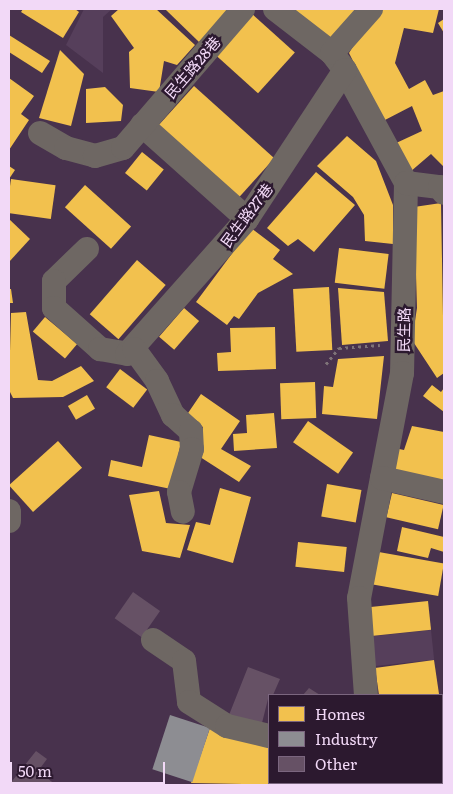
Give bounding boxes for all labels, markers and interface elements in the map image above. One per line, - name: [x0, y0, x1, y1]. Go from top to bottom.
- street label: 民生路28巷: [160, 32, 224, 102]
- street label: 民生路27巷: [216, 180, 276, 250]
- street label: 民生路: [394, 307, 412, 353]
- legend: [268, 694, 443, 784]
- text: Homes: [315, 702, 365, 725]
- text: Industry: [315, 727, 378, 750]
- scale bar: [12, 752, 168, 784]
- text: Other: [315, 752, 357, 775]
- text: 50 m: [18, 759, 52, 782]

